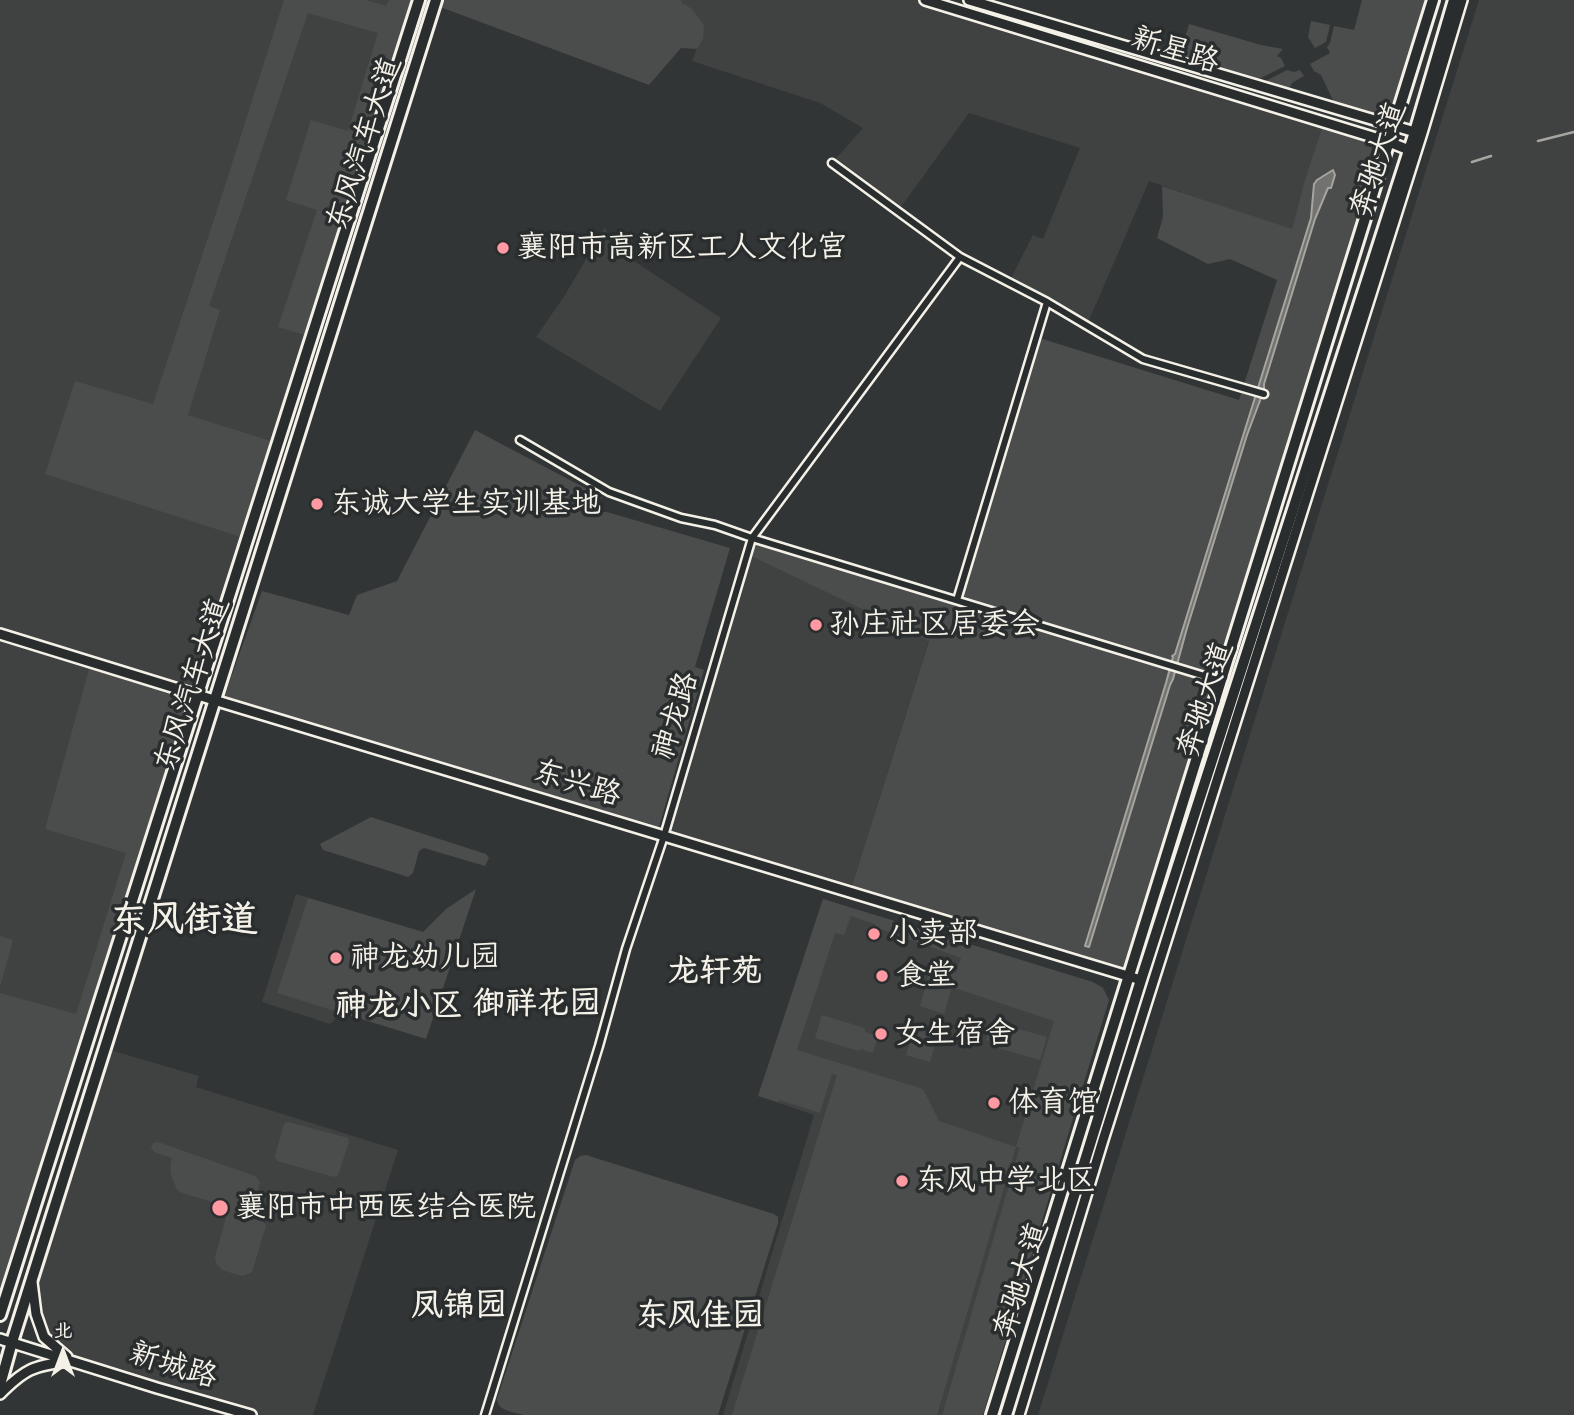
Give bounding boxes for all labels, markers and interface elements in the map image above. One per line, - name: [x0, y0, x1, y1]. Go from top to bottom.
- street label: 新星路: [1127, 21, 1223, 81]
- street label: 东风汽车大道: [320, 53, 410, 235]
- street label: 奔驰大道: [1343, 97, 1415, 223]
- place label: 襄阳市高新区工人文化宫: [517, 230, 847, 266]
- marker: 襄阳市高新区工人文化宫: [495, 240, 511, 256]
- place label: 东诚大学生实训基地: [331, 486, 601, 522]
- marker: 东诚大学生实训基地: [309, 496, 325, 512]
- street label: 东风汽车大道: [148, 594, 238, 776]
- place label: 孙庄社区居委会: [830, 607, 1040, 643]
- marker: 孙庄社区居委会: [808, 617, 824, 633]
- street label: 奔驰大道: [1170, 637, 1242, 763]
- street label: 神龙路: [646, 668, 706, 764]
- street label: 东兴路: [529, 754, 625, 814]
- district label: 东风街道: [110, 899, 258, 943]
- place label: 小卖部: [888, 916, 978, 952]
- marker: 小卖部: [866, 926, 882, 942]
- place label: 神龙幼儿园: [350, 940, 500, 976]
- marker: 神龙幼儿园: [328, 950, 344, 966]
- district label: 龙轩苑: [667, 954, 763, 992]
- place label: 食堂: [896, 958, 956, 994]
- marker: 食堂: [874, 968, 890, 984]
- district label: 御祥花园: [473, 986, 601, 1024]
- district label: 神龙小区: [335, 988, 463, 1026]
- place label: 女生宿舍: [895, 1016, 1015, 1052]
- marker: 女生宿舍: [873, 1026, 889, 1042]
- place label: 体育馆: [1008, 1085, 1098, 1121]
- marker: 体育馆: [986, 1095, 1002, 1111]
- place label: 东风中学北区: [916, 1163, 1096, 1199]
- marker: 东风中学北区: [894, 1173, 910, 1189]
- place label: 襄阳市中西医结合医院: [236, 1190, 536, 1226]
- marker: 襄阳市中西医结合医院: [210, 1198, 230, 1218]
- street label: 奔驰大道: [987, 1218, 1057, 1344]
- district label: 凤锦园: [411, 1288, 507, 1326]
- district label: 东风佳园: [636, 1298, 764, 1336]
- north arrow: [28, 1317, 98, 1387]
- text: 北: [53, 1319, 73, 1343]
- street label: 新城路: [125, 1336, 221, 1396]

